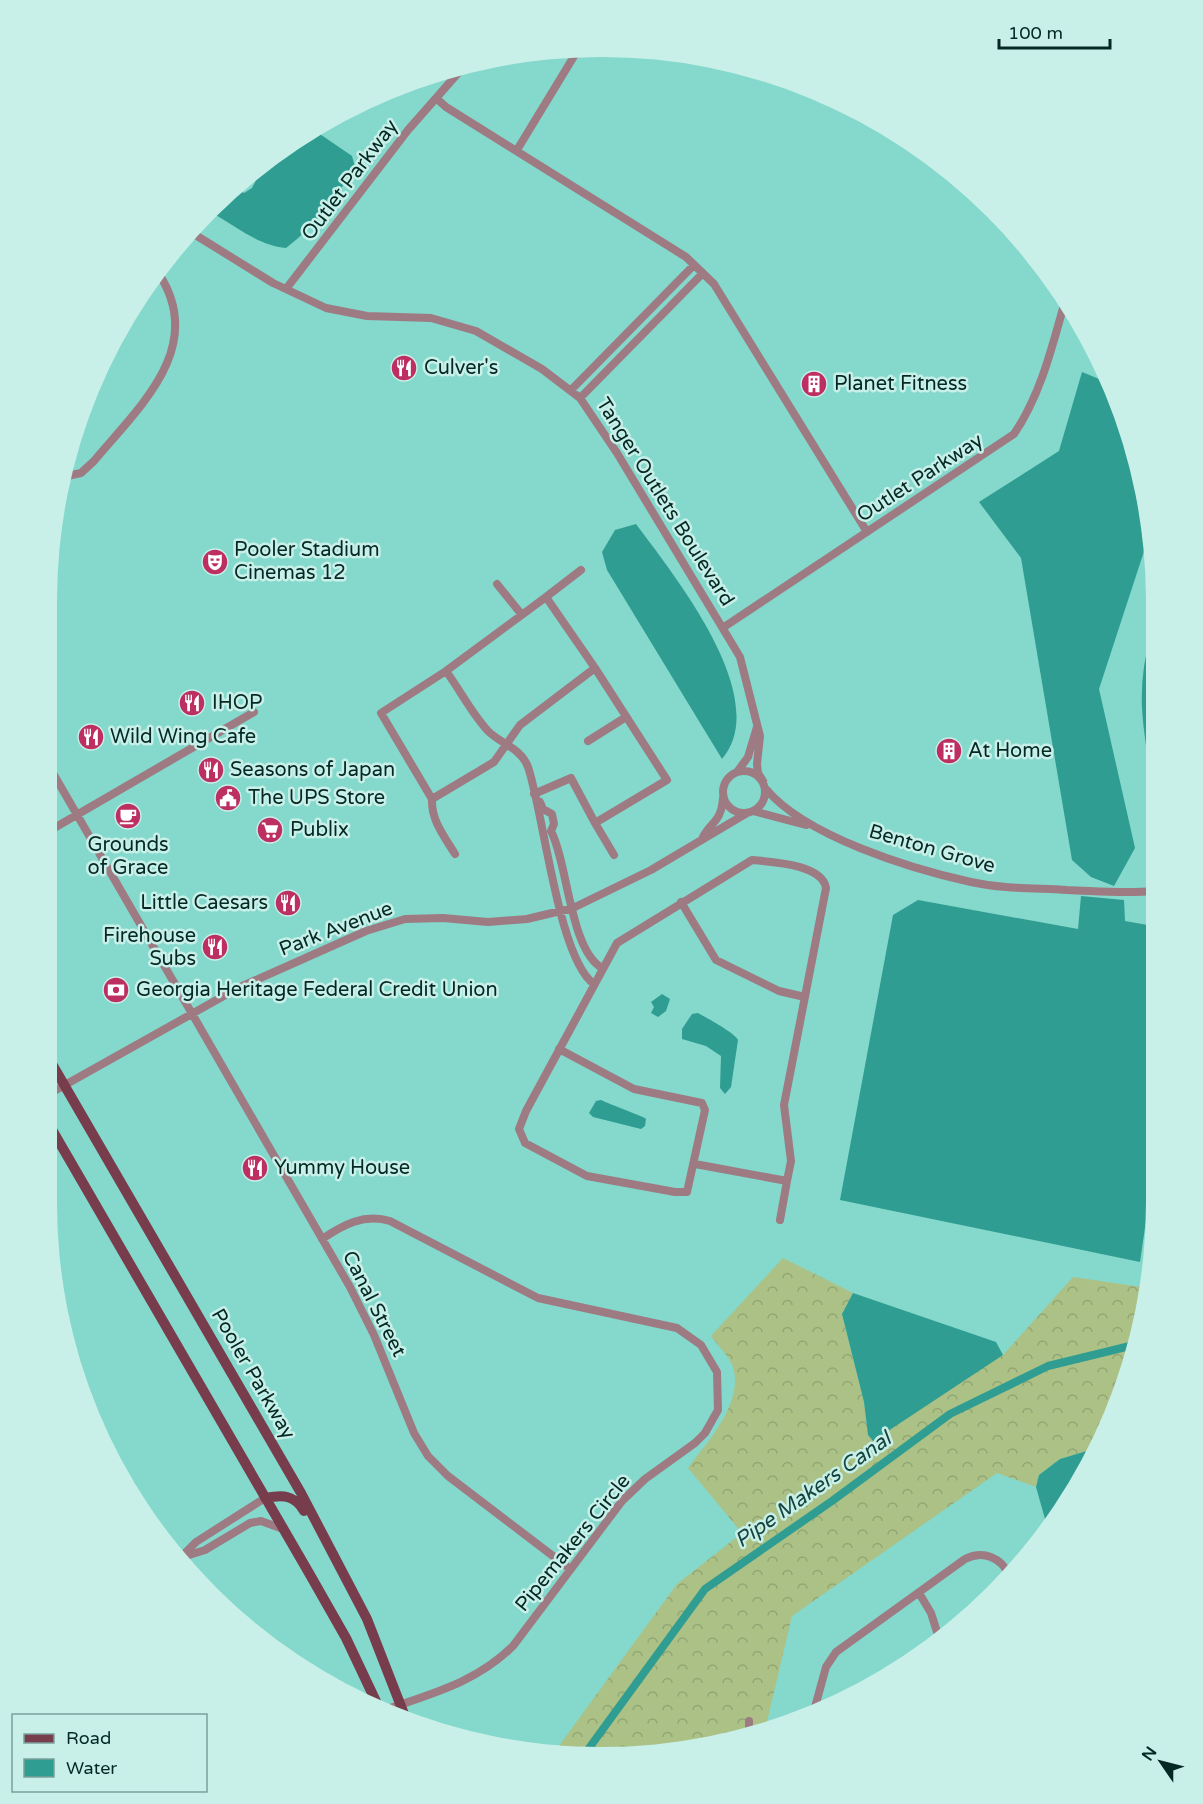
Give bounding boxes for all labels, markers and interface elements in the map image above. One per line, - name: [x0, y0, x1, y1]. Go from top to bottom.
- scale bar: [999, 12, 1110, 50]
- text: 100 m: [1008, 22, 1063, 44]
- street label: Outlet Parkway: [297, 115, 403, 245]
- restaurant icon: Culver's: [389, 353, 419, 383]
- place label: Culver's: [424, 356, 498, 380]
- building icon: Planet Fitness: [799, 369, 829, 399]
- place label: Planet Fitness: [834, 372, 967, 396]
- street label: Tanger Outlets Boulevard: [591, 393, 739, 611]
- street label: Outlet Parkway: [853, 428, 988, 528]
- place label: Pooler Stadium Cinemas 12: [234, 538, 380, 585]
- theatre icon: Pooler Stadium Cinemas 12: [200, 547, 230, 577]
- restaurant icon: IHOP: [177, 688, 207, 718]
- place label: IHOP: [212, 691, 262, 715]
- restaurant icon: Wild Wing Cafe: [76, 722, 106, 752]
- place label: Wild Wing Cafe: [110, 725, 256, 749]
- building icon: At Home: [934, 736, 964, 766]
- place label: At Home: [968, 739, 1052, 763]
- restaurant icon: Seasons of Japan: [196, 755, 226, 785]
- place label: Seasons of Japan: [230, 758, 395, 782]
- public building icon: The UPS Store: [213, 783, 243, 813]
- place label: The UPS Store: [248, 786, 385, 810]
- cafe icon: Grounds of Grace: [113, 801, 143, 831]
- supermarket icon: Publix: [255, 815, 285, 845]
- place label: Publix: [290, 818, 349, 842]
- street label: Benton Grove: [866, 819, 998, 879]
- place label: Grounds of Grace: [87, 833, 169, 880]
- restaurant icon: Little Caesars: [273, 888, 303, 918]
- place label: Little Caesars: [140, 891, 268, 915]
- street label: Park Avenue: [276, 896, 396, 962]
- place label: Firehouse Subs: [103, 924, 196, 971]
- restaurant icon: Firehouse Subs: [200, 932, 230, 962]
- bank icon: Georgia Heritage Federal Credit Union: [101, 975, 131, 1005]
- place label: Georgia Heritage Federal Credit Union: [136, 978, 498, 1002]
- restaurant icon: Yummy House: [240, 1153, 270, 1183]
- place label: Yummy House: [274, 1156, 410, 1180]
- street label: Canal Street: [337, 1247, 411, 1361]
- street label: Pooler Parkway: [206, 1304, 300, 1444]
- water label: Pipe Makers Canal: [730, 1425, 898, 1553]
- street label: Pipemakers Circle: [510, 1470, 636, 1616]
- legend: [12, 1714, 207, 1792]
- text: Road: [66, 1727, 111, 1749]
- north arrow: [1131, 1732, 1191, 1792]
- text: N: [1138, 1743, 1161, 1765]
- text: Water: [66, 1757, 117, 1779]

